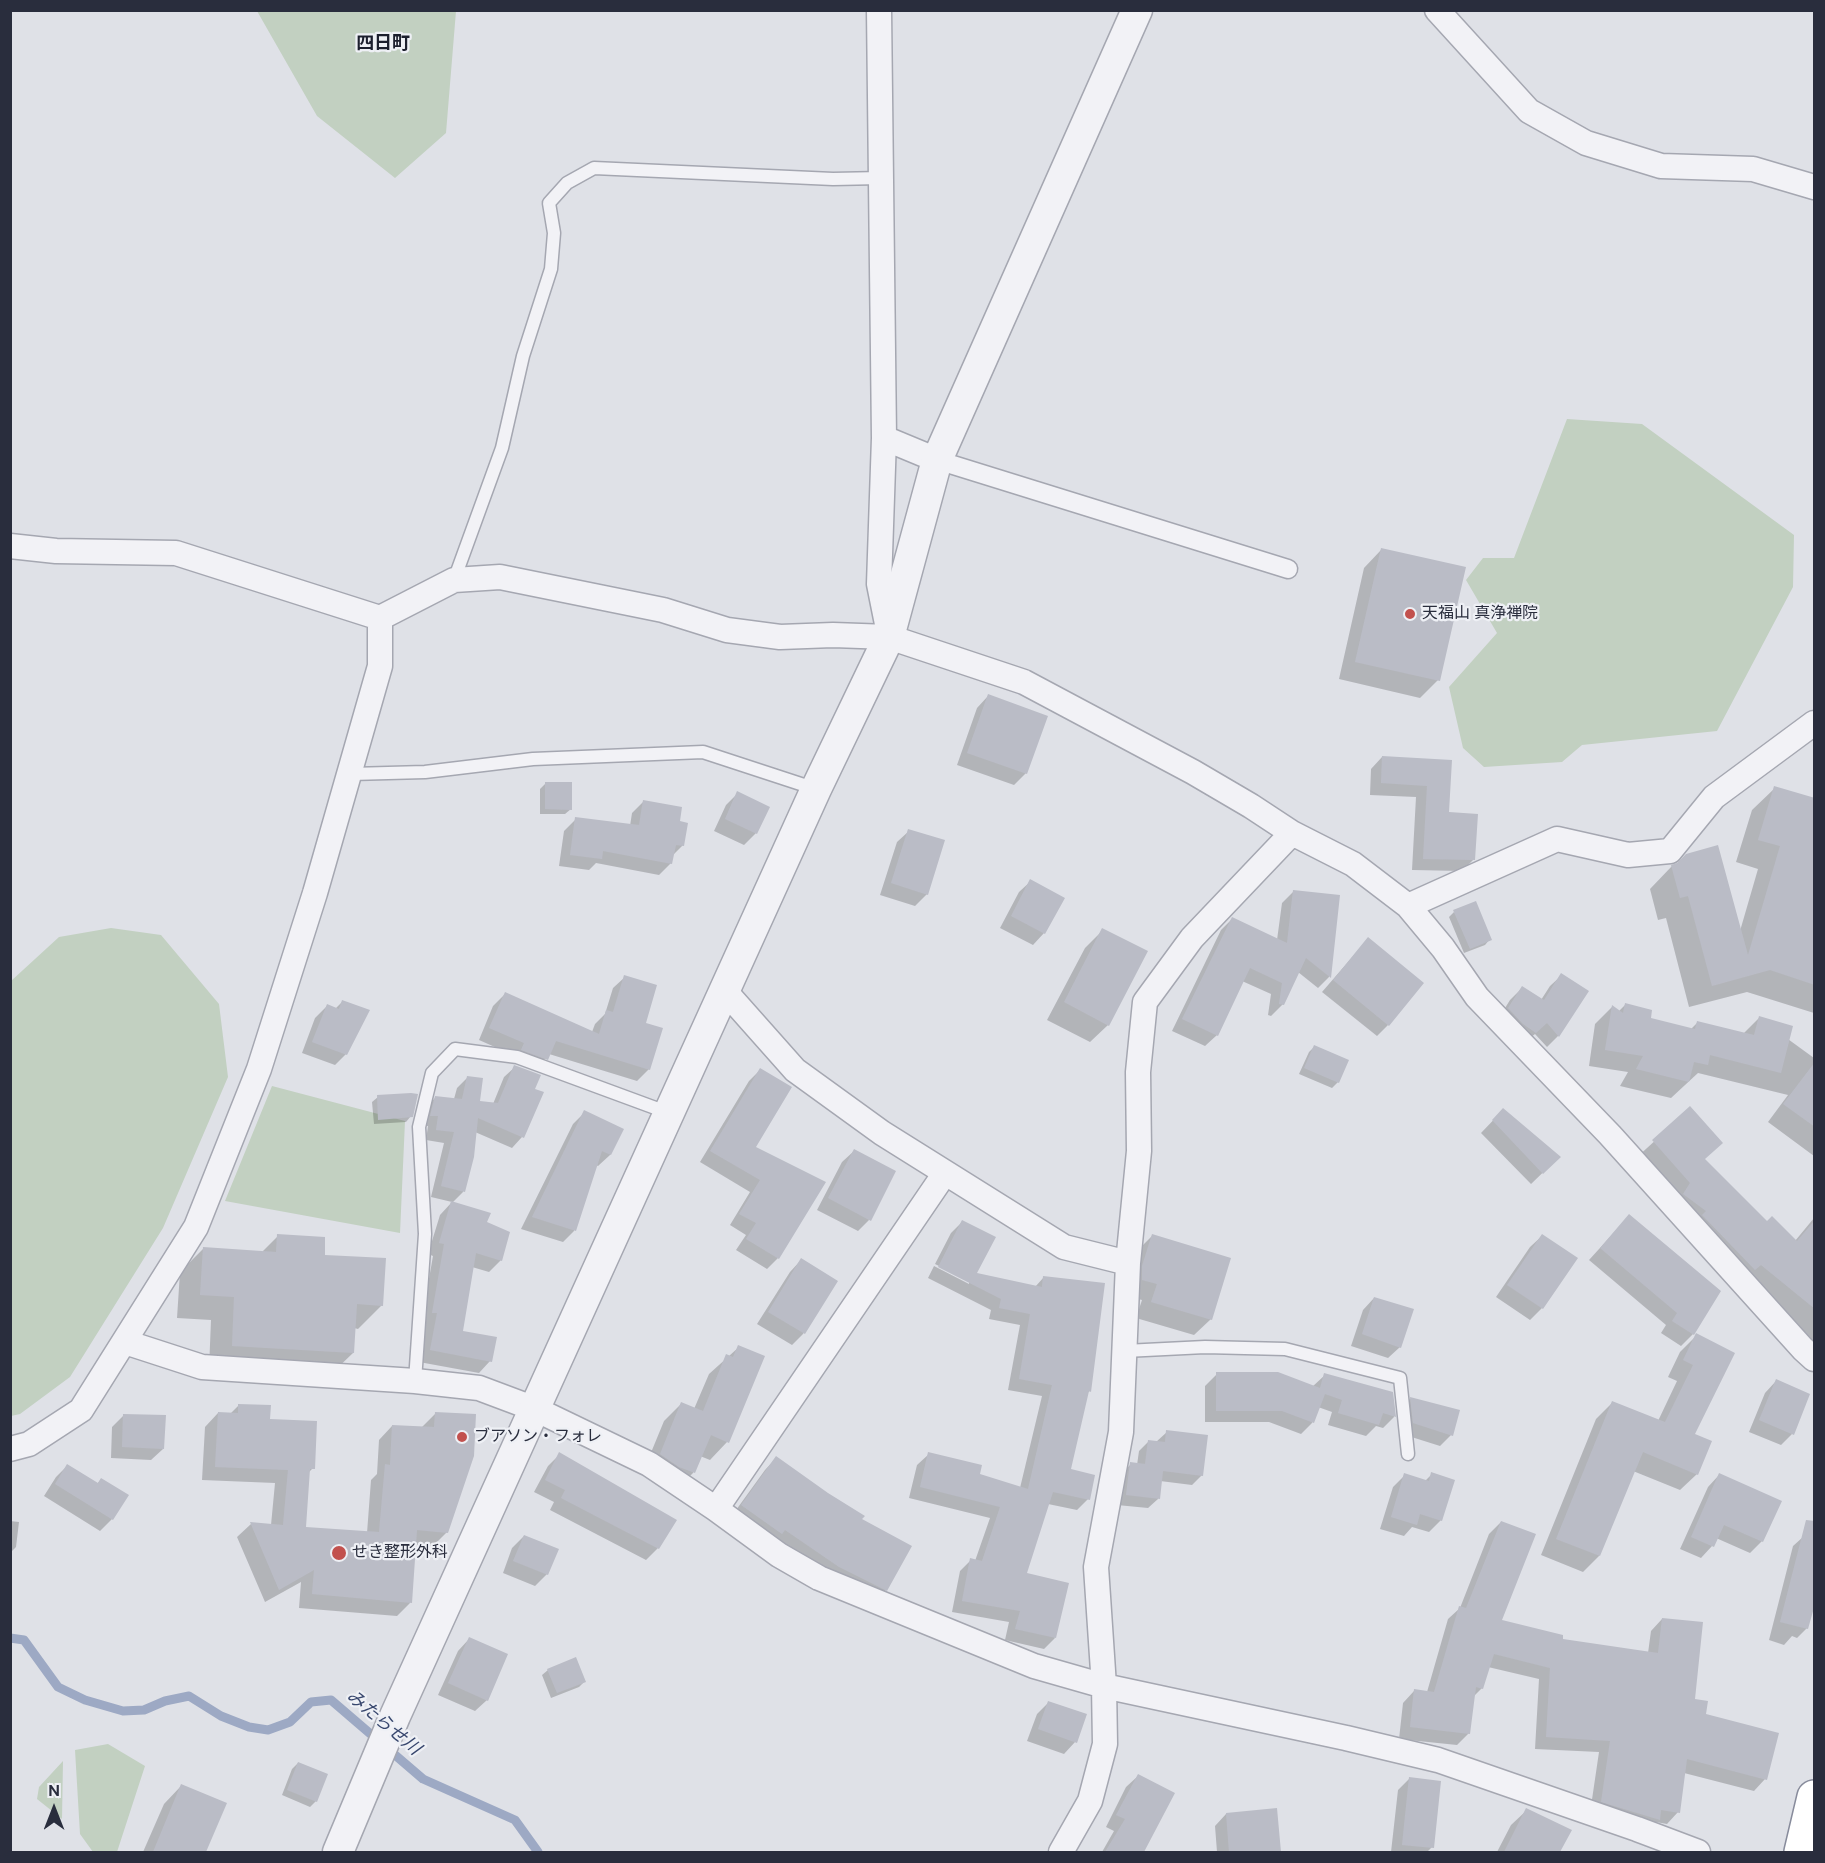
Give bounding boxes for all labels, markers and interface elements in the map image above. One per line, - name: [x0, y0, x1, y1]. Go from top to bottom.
- district label: 四日町: [356, 33, 410, 55]
- place label: 天福山 真浄禅院: [1422, 604, 1538, 624]
- marker: 天福山 真浄禅院: [1403, 607, 1417, 621]
- place label: ブアソン・フォレ: [474, 1427, 602, 1447]
- marker: ブアソン・フォレ: [455, 1430, 469, 1444]
- place label: せき整形外科: [352, 1543, 448, 1563]
- marker: せき整形外科: [330, 1544, 348, 1562]
- water label: みたらせ川: [342, 1686, 424, 1760]
- north arrow: [24, 1779, 84, 1839]
- text: N: [48, 1780, 60, 1801]

